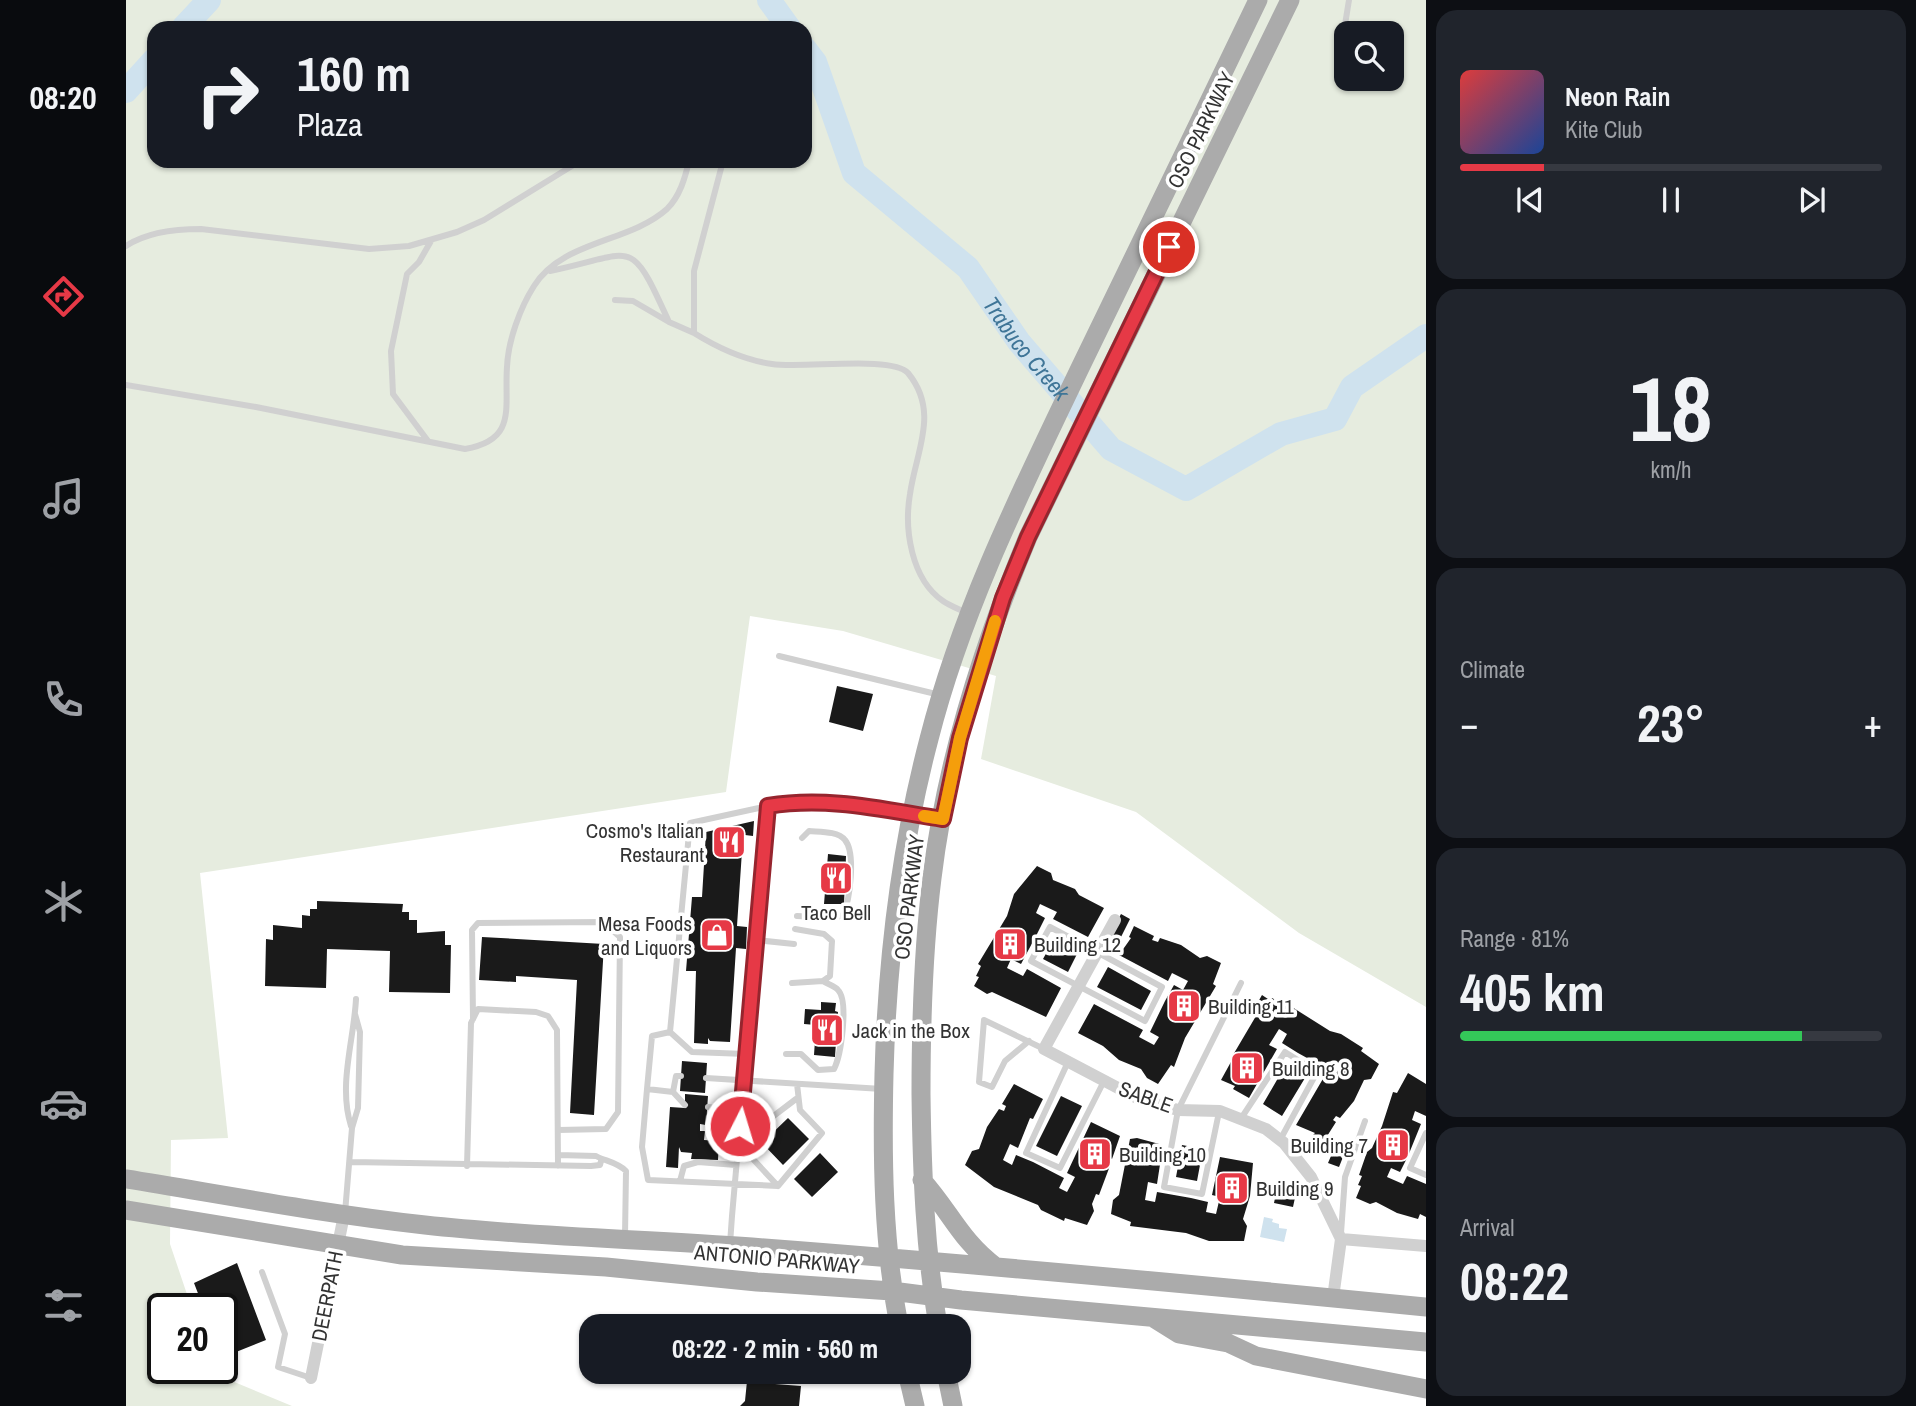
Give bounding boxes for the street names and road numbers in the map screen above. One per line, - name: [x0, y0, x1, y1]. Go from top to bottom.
- street label: OSO PARKWAY: [1160, 67, 1242, 193]
- street label: OSO PARKWAY: [887, 832, 931, 961]
- street label: SABLE: [1115, 1074, 1177, 1120]
- street label: ANTONIO PARKWAY: [692, 1237, 861, 1281]
- street label: DEERPATH: [304, 1248, 350, 1344]

